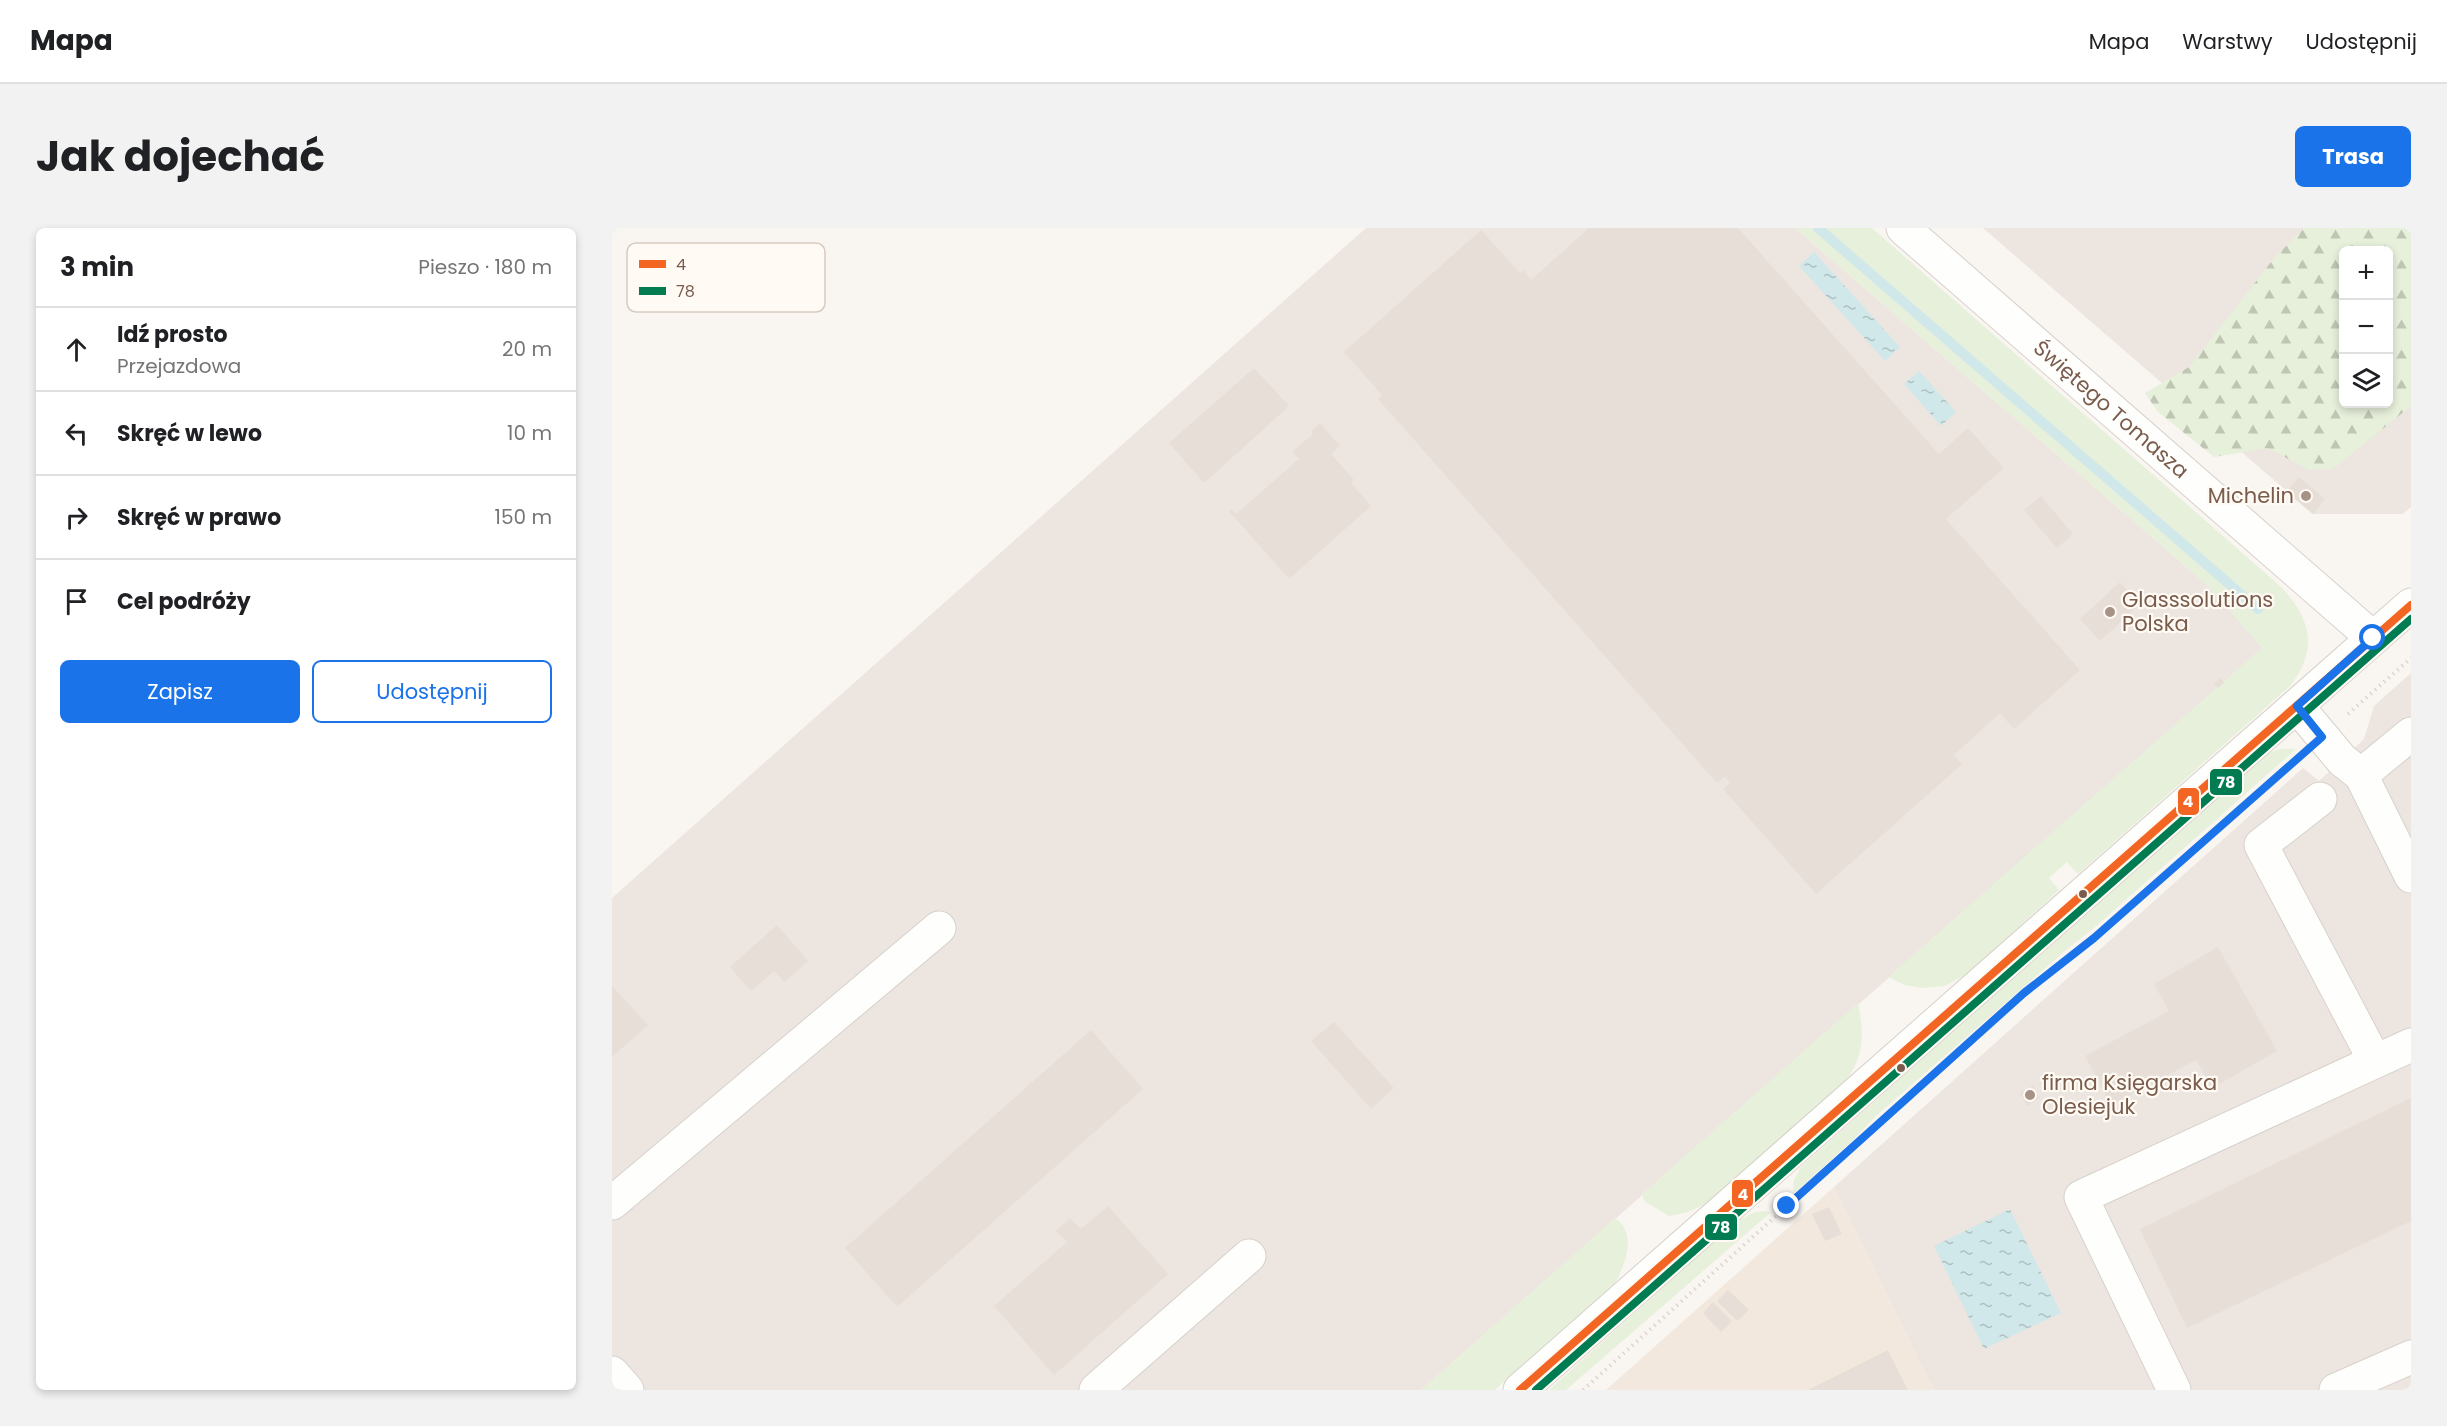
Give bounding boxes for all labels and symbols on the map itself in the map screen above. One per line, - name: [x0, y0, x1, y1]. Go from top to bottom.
- legend: [627, 243, 825, 312]
- text: 4: [676, 253, 686, 276]
- text: 78: [676, 280, 695, 303]
- street label: Świętego Tomasza: [2028, 333, 2195, 485]
- place label: Michelin: [2208, 481, 2294, 510]
- marker: Michelin: [2299, 489, 2313, 503]
- place label: Glasssolutions Polska: [2122, 585, 2273, 638]
- marker: Glasssolutions Polska: [2103, 605, 2117, 619]
- route start: [2359, 624, 2385, 650]
- line badge: 78: [2209, 768, 2243, 796]
- text: 78: [2217, 771, 2235, 794]
- line badge: 4: [2177, 787, 2200, 816]
- text: 4: [2183, 790, 2194, 813]
- unlabelled marker: [2077, 888, 2089, 900]
- unlabelled marker: [1895, 1062, 1907, 1074]
- place label: firma Księgarska Olesiejuk: [2042, 1068, 2217, 1121]
- marker: firma Księgarska Olesiejuk: [2023, 1088, 2037, 1102]
- line badge: 4: [1731, 1179, 1754, 1208]
- text: 4: [1738, 1183, 1749, 1206]
- route end: [1773, 1192, 1799, 1218]
- line badge: 78: [1704, 1213, 1738, 1241]
- text: 78: [1712, 1216, 1730, 1239]

